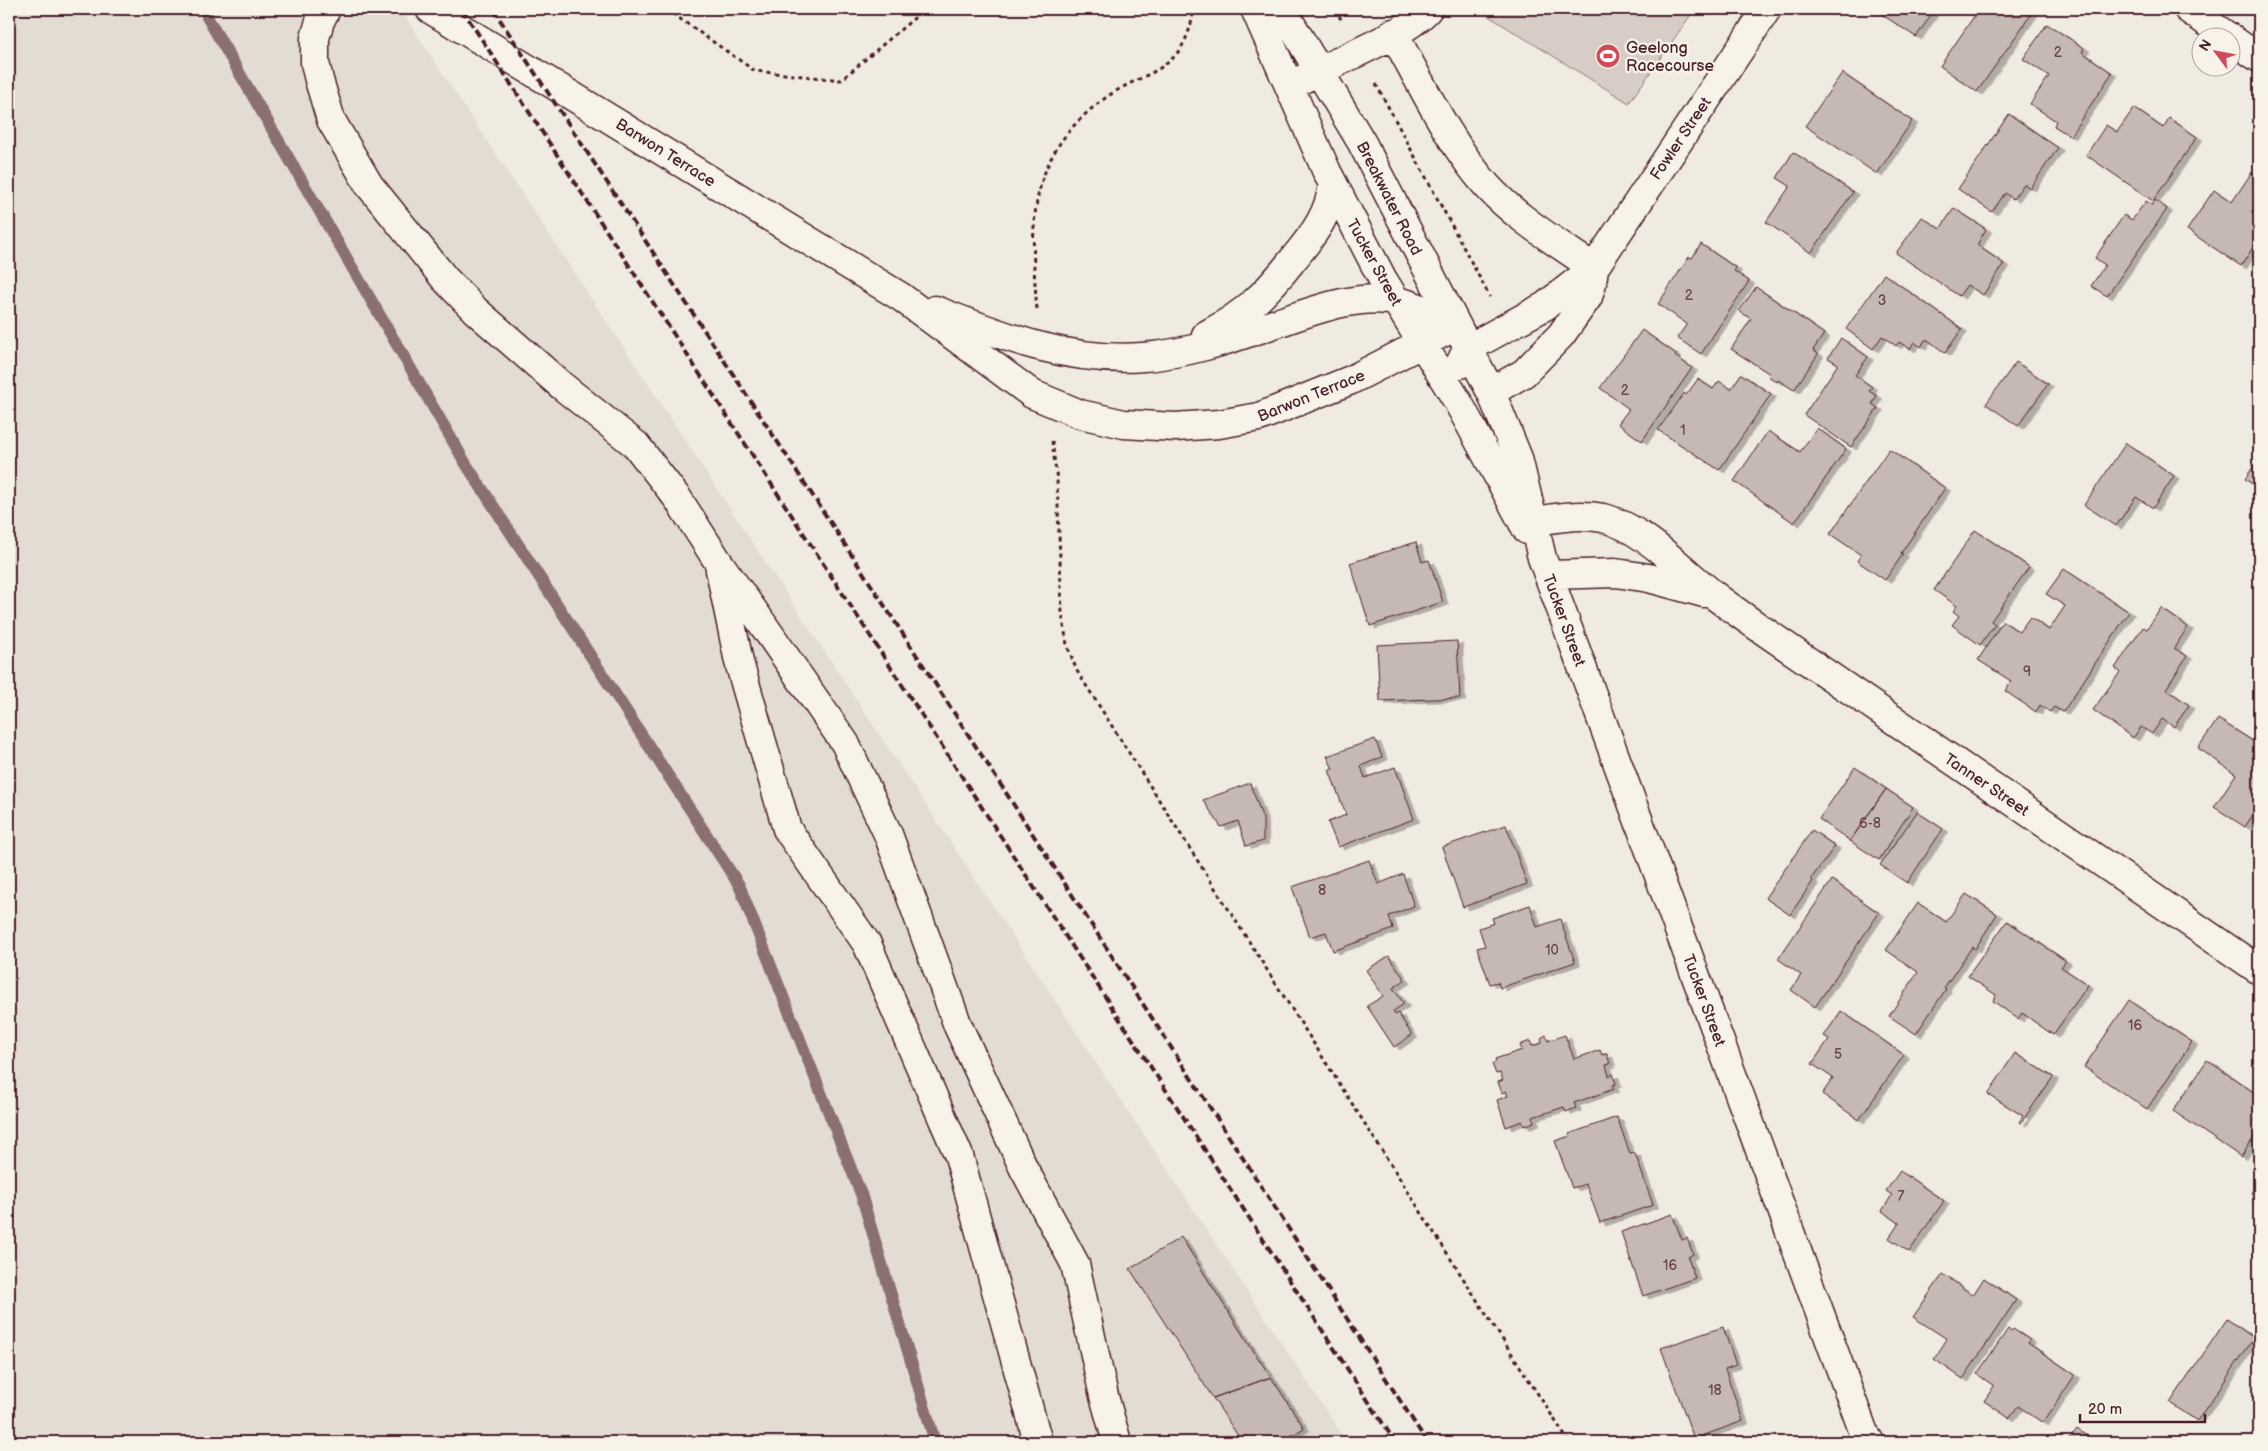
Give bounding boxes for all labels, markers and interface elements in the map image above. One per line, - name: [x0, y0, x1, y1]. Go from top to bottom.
- north arrow: [2190, 28, 2240, 78]
- text: N: [2195, 36, 2215, 54]
- place label: Geelong Racecourse: [1626, 39, 1714, 76]
- sports icon: Geelong Racecourse: [1595, 43, 1621, 69]
- house number: 2: [2054, 44, 2063, 61]
- street label: Fowler Street: [1647, 94, 1716, 184]
- street label: Barwon Terrace: [612, 115, 719, 192]
- street label: Breakwater Road: [1352, 139, 1426, 259]
- street label: Tucker Street: [1342, 216, 1405, 310]
- house number: 2: [1685, 287, 1694, 304]
- house number: 3: [1878, 292, 1886, 309]
- street label: Barwon Terrace: [1255, 366, 1368, 427]
- house number: 2: [1621, 382, 1630, 399]
- house number: 1: [1680, 422, 1686, 439]
- street label: Tucker Street: [1538, 572, 1589, 669]
- house number: 9: [2023, 663, 2031, 680]
- street label: Tanner Street: [1940, 750, 2032, 821]
- house number: 6-8: [1859, 815, 1881, 832]
- house number: 8: [1318, 882, 1326, 899]
- house number: 10: [1545, 942, 1559, 959]
- street label: Tucker Street: [1678, 952, 1729, 1049]
- house number: 16: [2128, 1017, 2142, 1034]
- house number: 5: [1834, 1046, 1842, 1063]
- house number: 7: [1898, 1188, 1905, 1205]
- house number: 16: [1663, 1257, 1677, 1274]
- house number: 18: [1708, 1382, 1722, 1399]
- scale bar: [2080, 1391, 2206, 1423]
- text: 20 m: [2088, 1400, 2122, 1419]

